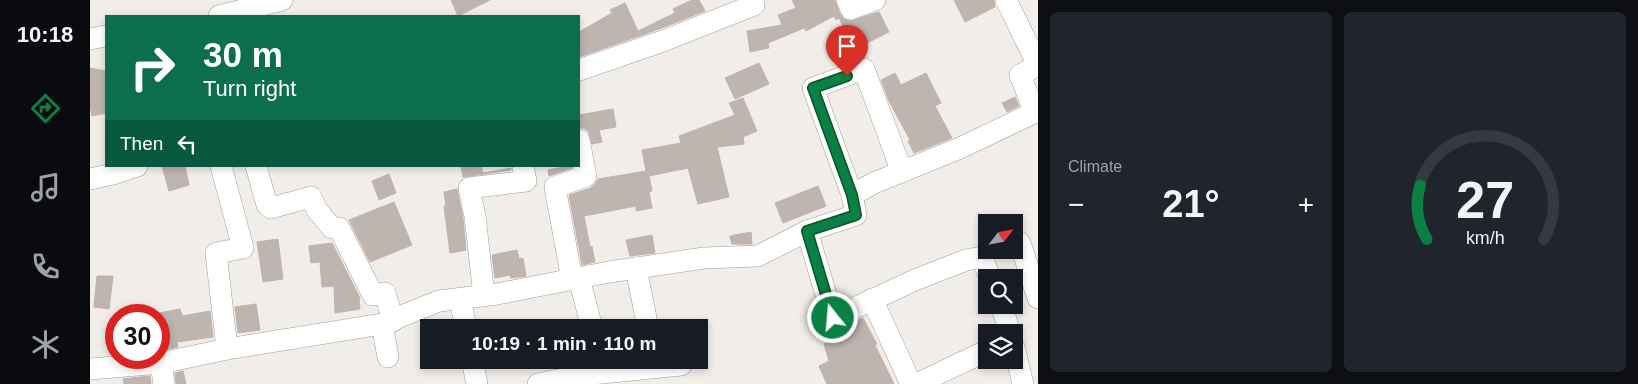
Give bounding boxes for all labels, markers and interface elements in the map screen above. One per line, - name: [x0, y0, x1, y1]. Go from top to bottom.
- text: 10:18: [17, 22, 73, 47]
- pin: [826, 25, 868, 76]
- icon: arrive: [833, 32, 861, 60]
- icon: right: [120, 35, 185, 100]
- text: 30 m: [203, 35, 283, 74]
- text: Turn right: [203, 76, 296, 101]
- icon: directions: [28, 91, 63, 126]
- icon: left: [173, 130, 201, 158]
- text: Then: [120, 133, 163, 154]
- text: Climate: [1068, 158, 1122, 175]
- icon: music: [28, 170, 63, 205]
- text: 27: [1456, 171, 1514, 229]
- text: 21°: [1162, 183, 1220, 225]
- text: −: [1068, 189, 1084, 220]
- text: +: [1298, 189, 1314, 220]
- north arrow: [978, 214, 1022, 259]
- map controls: [978, 214, 1023, 369]
- text: km/h: [1466, 228, 1504, 248]
- icon: phone: [28, 249, 63, 284]
- button: search: [978, 269, 1023, 314]
- position arrow: [806, 291, 858, 343]
- speed limit sign: 30: [105, 304, 170, 369]
- button: layers: [978, 324, 1023, 369]
- icon: climate: [28, 327, 63, 362]
- text: 10:19 · 1 min · 110 m: [472, 333, 656, 354]

